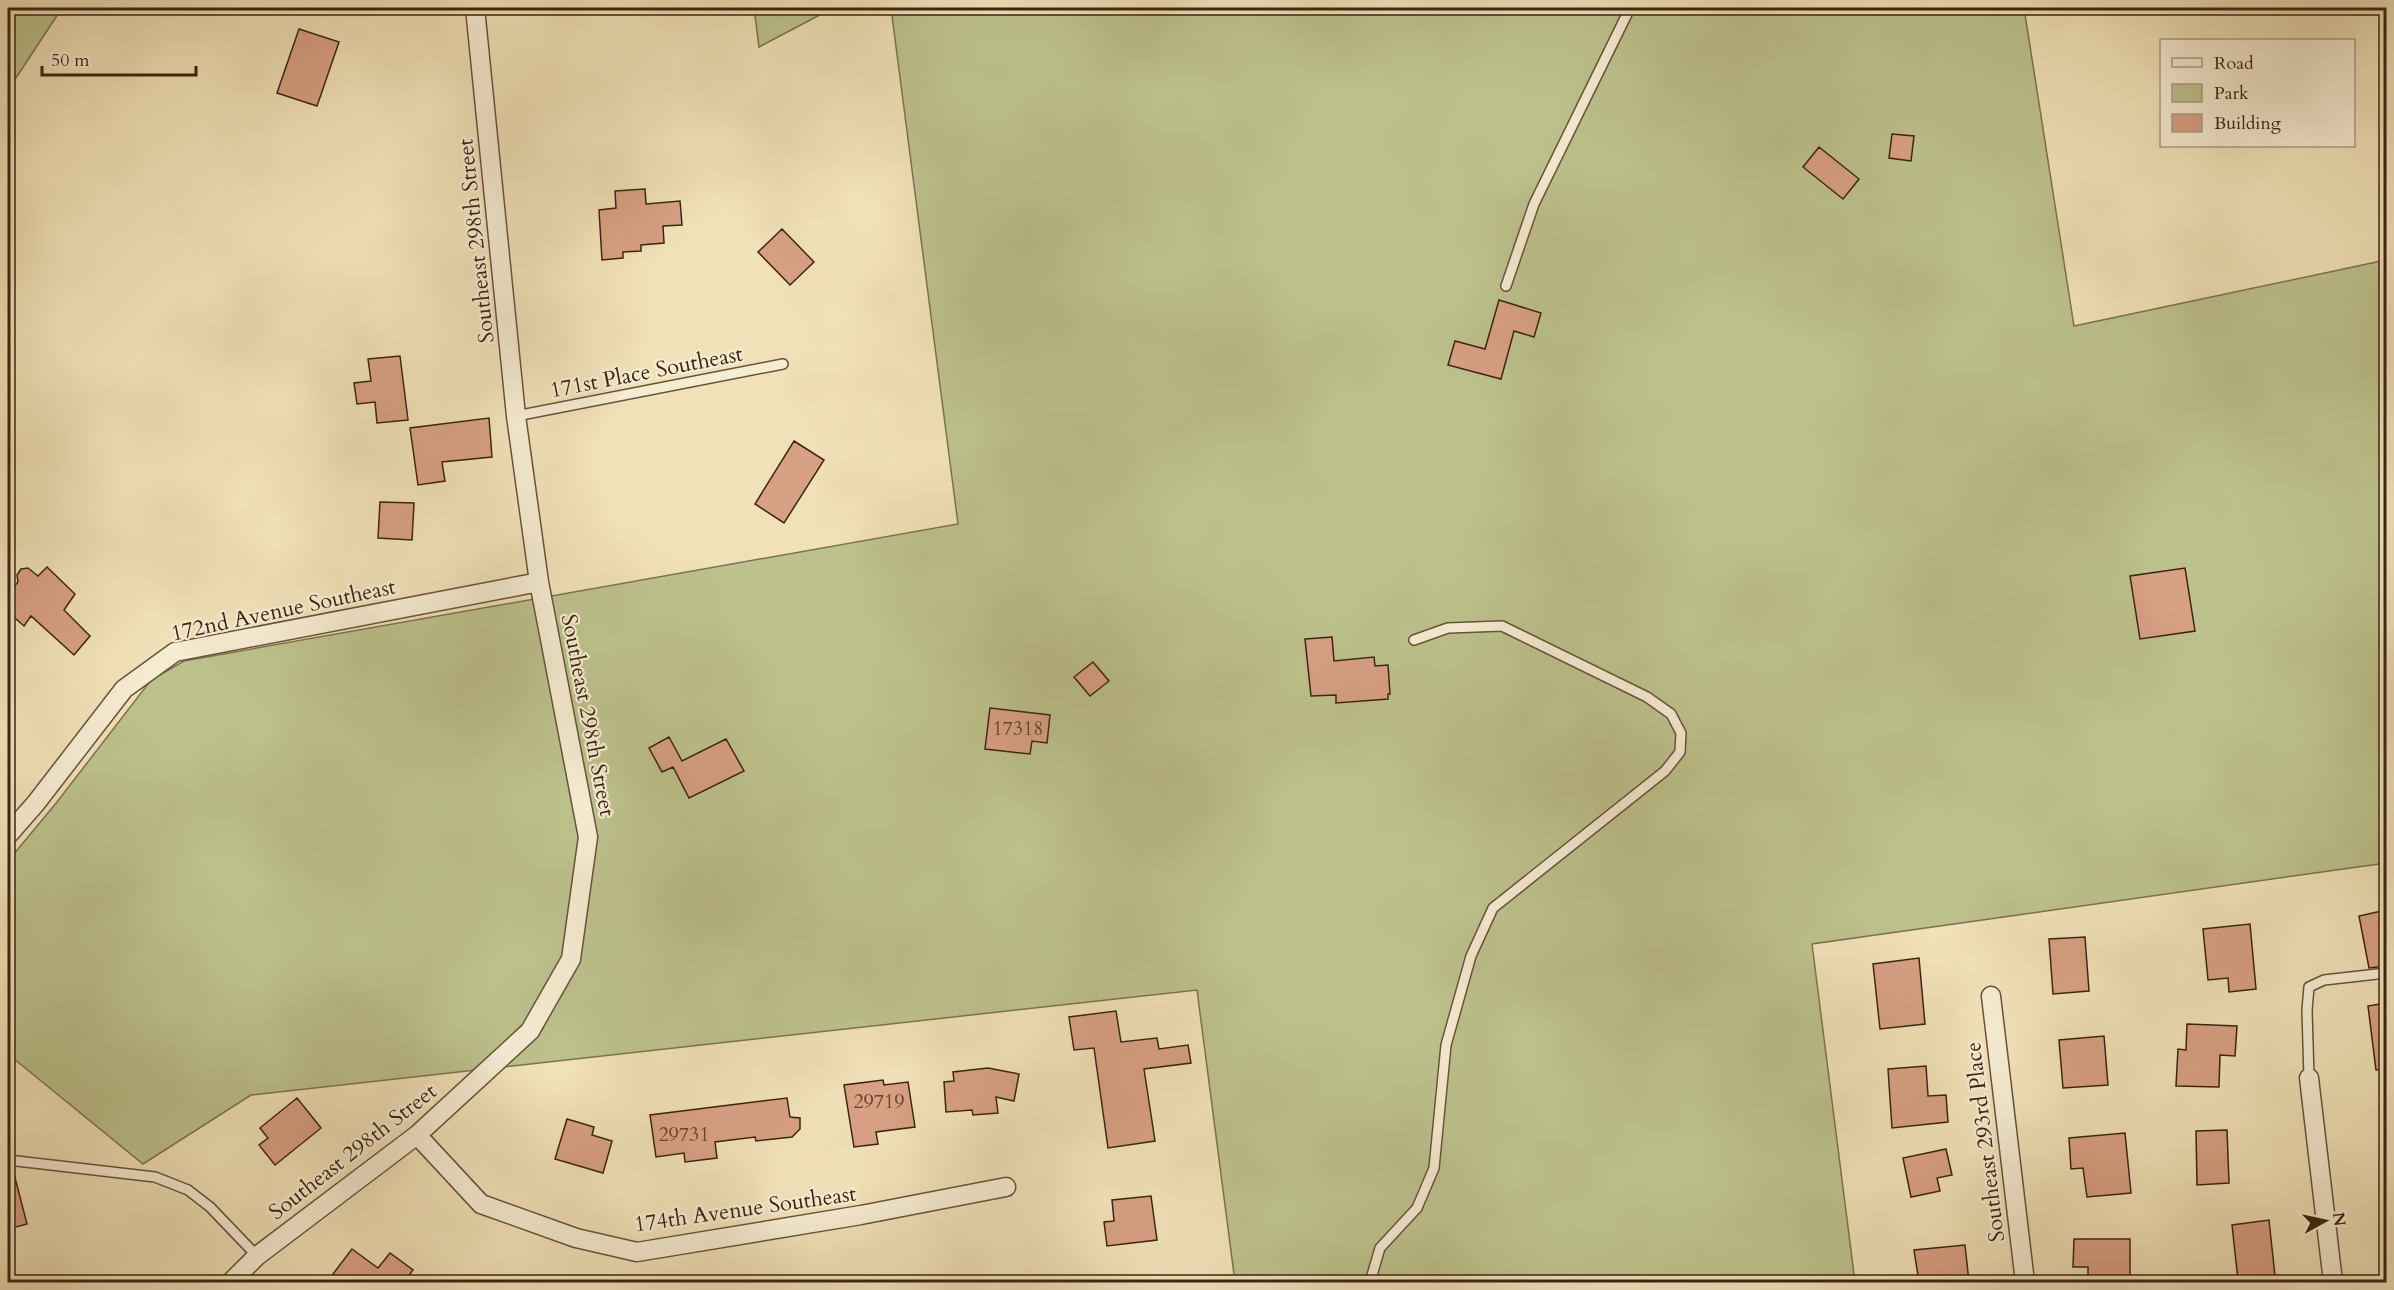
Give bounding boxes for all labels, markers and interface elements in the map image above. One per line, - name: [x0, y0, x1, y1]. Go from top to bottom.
- scale bar: [42, 39, 196, 77]
- legend: [2160, 39, 2355, 147]
- text: 50 m: [51, 48, 90, 73]
- text: Road: [2214, 51, 2254, 76]
- text: Park: [2214, 81, 2249, 106]
- text: Building: [2214, 111, 2282, 136]
- street label: Southeast 298th Street: [450, 137, 502, 345]
- street label: 171st Place Southeast: [547, 339, 745, 405]
- street label: 172nd Avenue Southeast: [168, 571, 398, 648]
- street label: Southeast 298th Street: [554, 612, 622, 819]
- house number: 17318: [992, 715, 1044, 742]
- street label: Southeast 293rd Place: [1958, 1040, 2012, 1244]
- street label: Southeast 298th Street: [262, 1077, 443, 1227]
- house number: 29719: [853, 1088, 905, 1115]
- house number: 29731: [658, 1121, 710, 1148]
- street label: 174th Avenue Southeast: [632, 1179, 858, 1239]
- north arrow: [2295, 1191, 2355, 1251]
- text: N: [2327, 1211, 2351, 1228]

